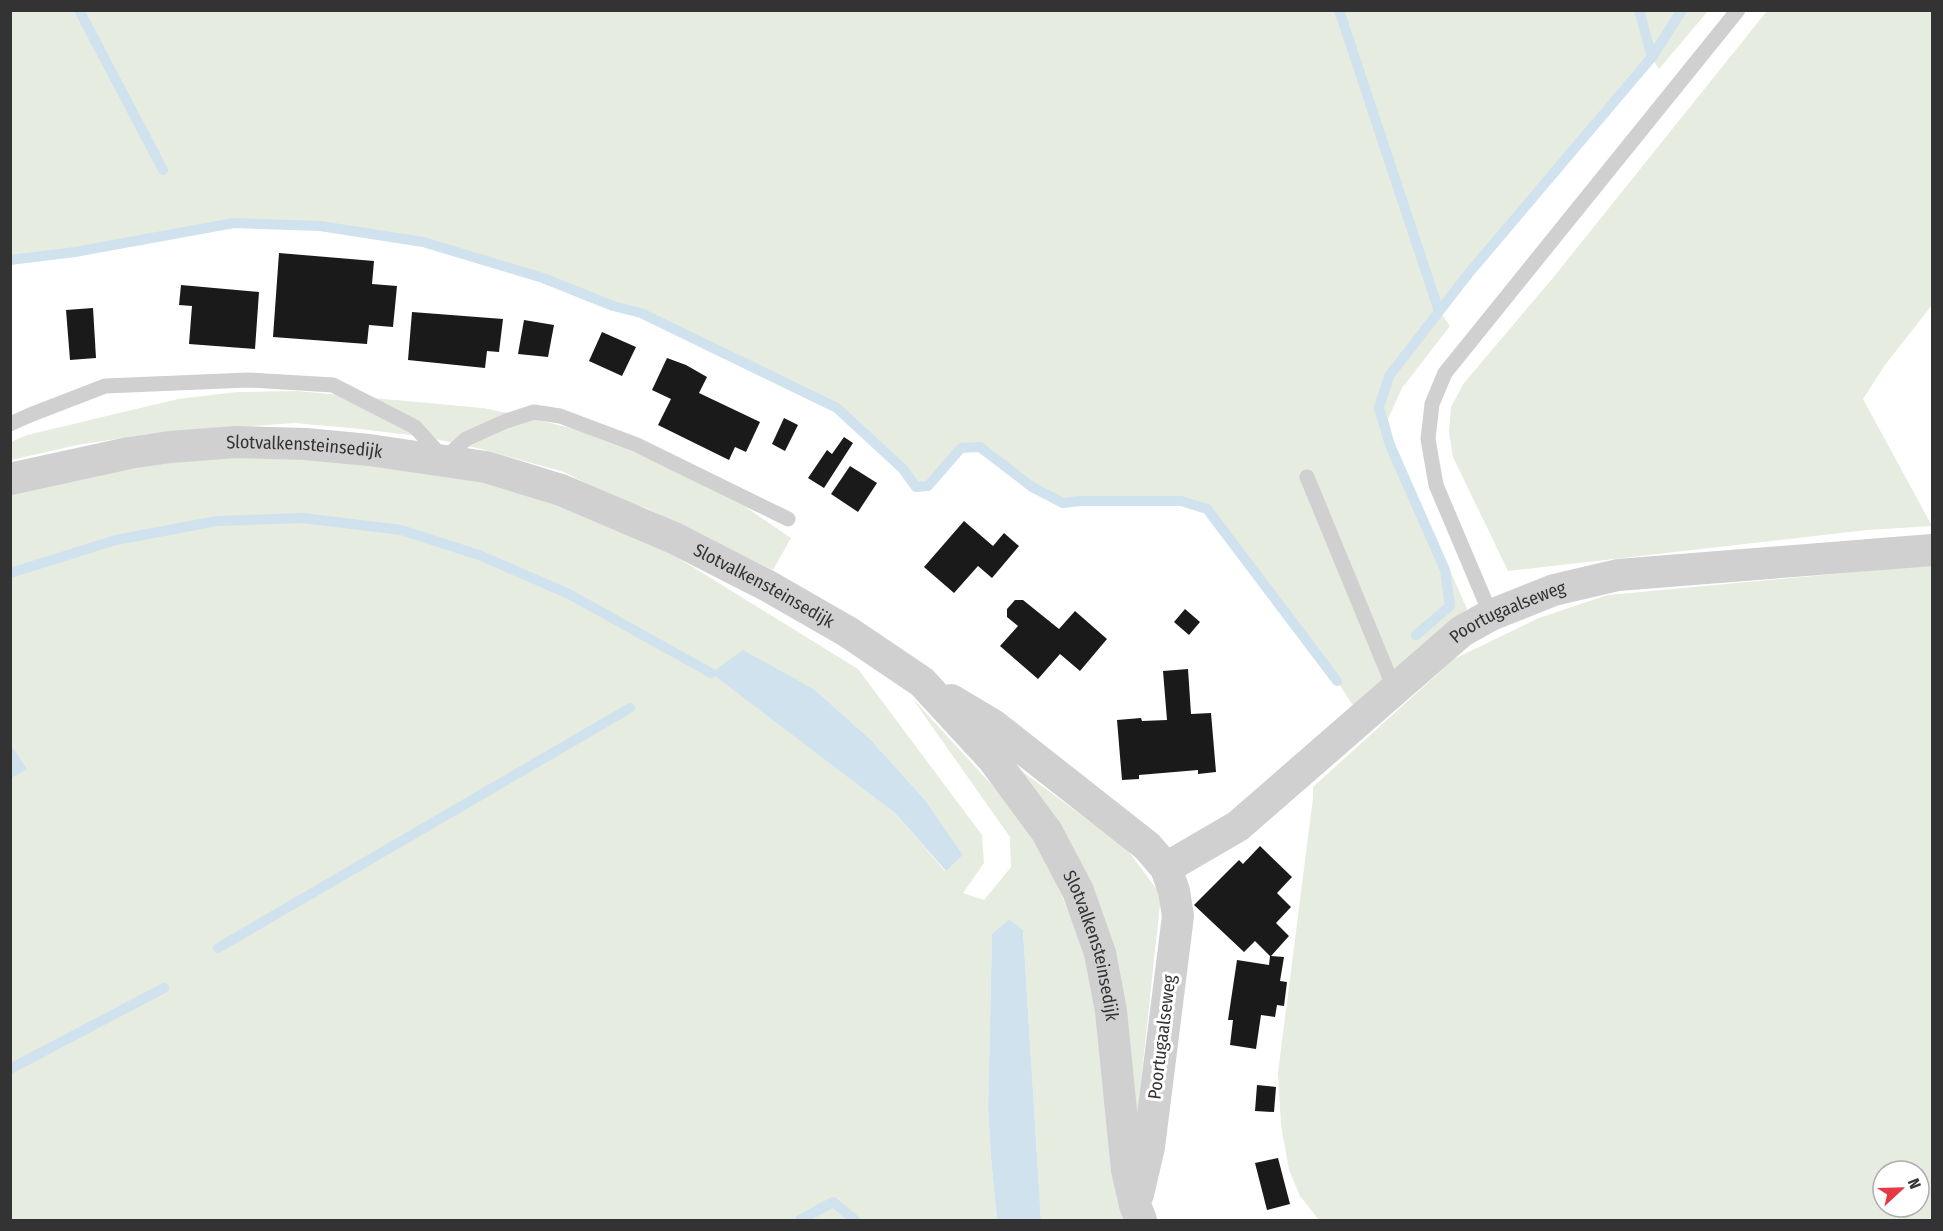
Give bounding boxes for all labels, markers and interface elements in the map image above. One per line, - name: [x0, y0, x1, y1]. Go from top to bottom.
- street label: Slotvalkensteinsedijk: [225, 431, 385, 463]
- street label: Slotvalkensteinsedijk: [690, 539, 839, 633]
- street label: Poortugaalseweg: [1445, 577, 1568, 648]
- street label: Slotvalkensteinsedijk: [1058, 867, 1123, 1023]
- street label: Poortugaalseweg: [1143, 973, 1181, 1101]
- north arrow: [1871, 1159, 1931, 1219]
- text: N: [1904, 1176, 1925, 1192]

